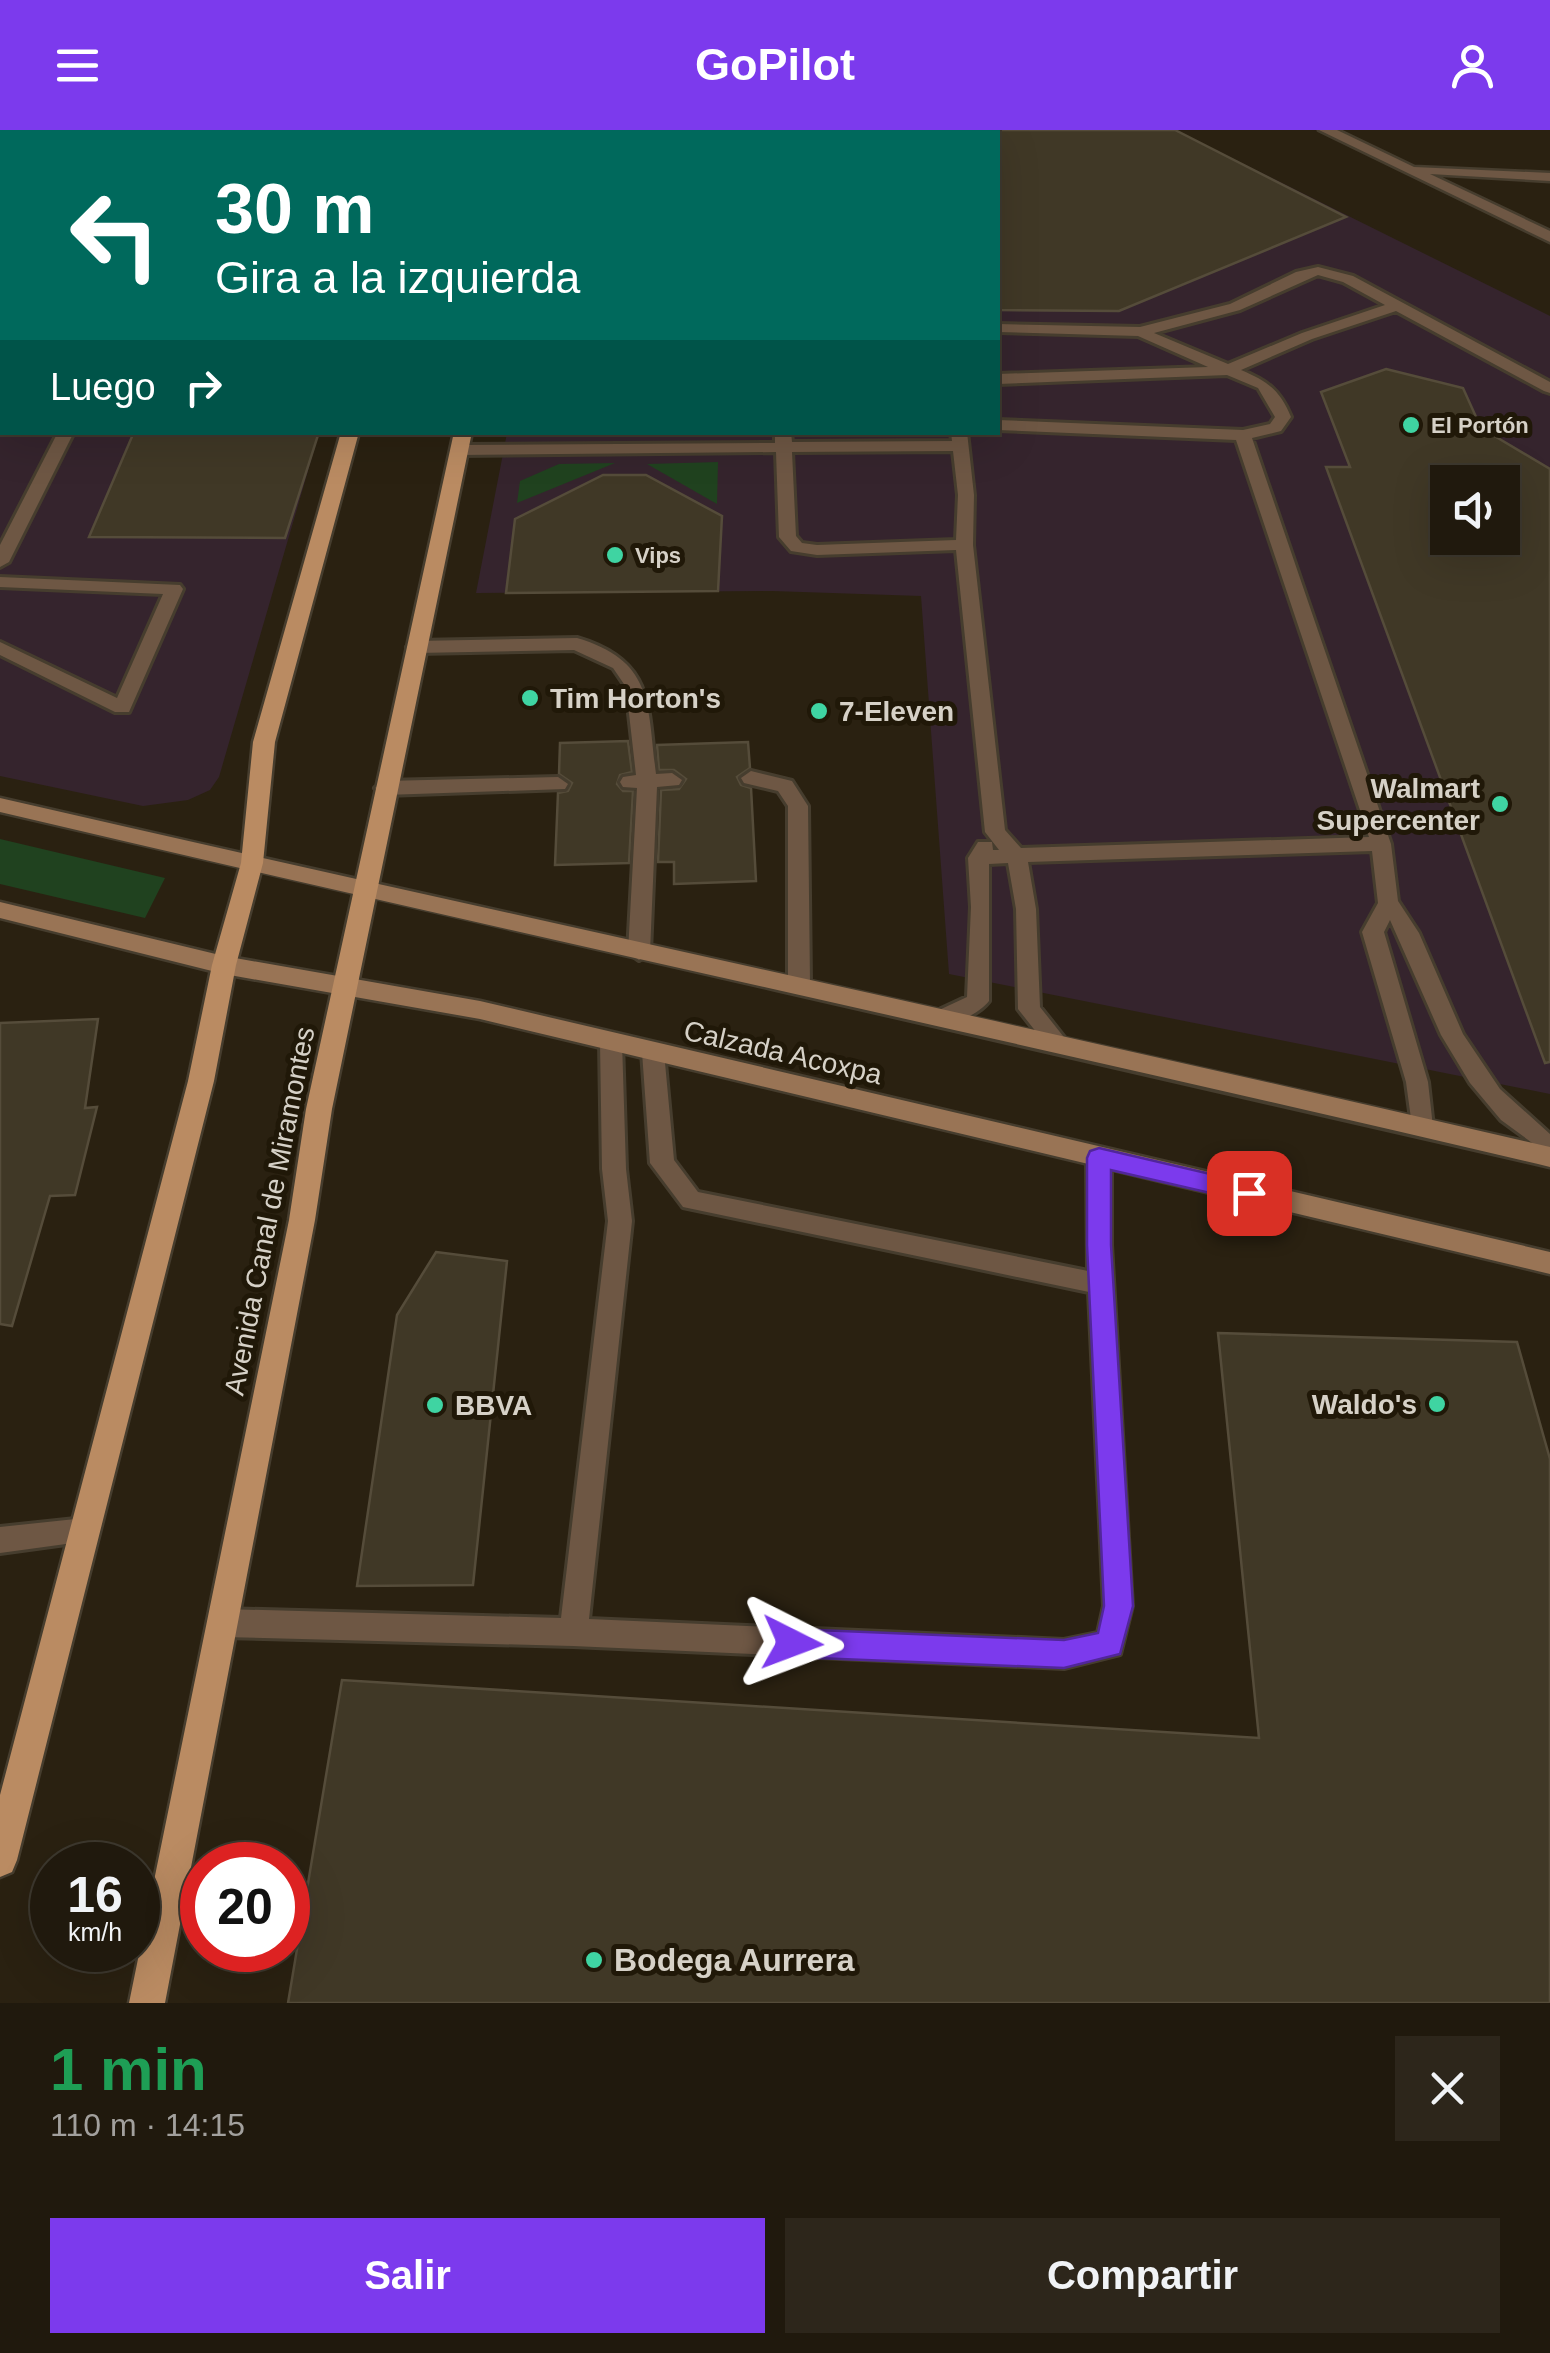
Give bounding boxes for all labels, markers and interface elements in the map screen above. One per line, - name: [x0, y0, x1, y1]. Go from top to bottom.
- icon: menu: [50, 38, 105, 93]
- icon: person: [1445, 38, 1500, 93]
- text: GoPilot: [695, 39, 855, 90]
- icon: left: [50, 170, 180, 300]
- text: 30 m: [215, 170, 375, 248]
- text: Gira a la izquierda: [215, 252, 580, 303]
- icon: right: [176, 360, 231, 415]
- text: Luego: [50, 366, 156, 408]
- place label: El Portón: [1431, 413, 1529, 438]
- marker: El Portón: [1400, 414, 1422, 436]
- map controls: [1430, 465, 1520, 555]
- button: sound: [1430, 465, 1520, 555]
- place label: Vips: [635, 543, 681, 568]
- marker: Vips: [604, 544, 626, 566]
- place label: Tim Horton's: [550, 683, 721, 714]
- marker: Tim Horton's: [519, 687, 541, 709]
- place label: 7-Eleven: [839, 696, 954, 727]
- marker: 7-Eleven: [808, 700, 830, 722]
- place label: Walmart Supercenter: [1317, 773, 1480, 836]
- marker: Walmart Supercenter: [1489, 793, 1511, 815]
- street label: Calzada Acoxpa: [681, 1015, 885, 1090]
- street label: Avenida Canal de Miramontes: [219, 1024, 320, 1398]
- pin: [1207, 1151, 1292, 1236]
- icon: arrive: [1222, 1166, 1277, 1221]
- place label: Waldo's: [1312, 1389, 1417, 1420]
- place label: BBVA: [455, 1390, 532, 1421]
- marker: Waldo's: [1426, 1393, 1448, 1415]
- marker: BBVA: [424, 1394, 446, 1416]
- position arrow: [740, 1591, 844, 1695]
- speed limit sign: 20: [180, 1842, 310, 1972]
- text: 16: [67, 1867, 123, 1923]
- text: km/h: [68, 1918, 122, 1946]
- place label: Bodega Aurrera: [614, 1942, 855, 1978]
- marker: Bodega Aurrera: [583, 1949, 605, 1971]
- text: 1 min: [50, 2036, 207, 2103]
- button: close: [1395, 2036, 1500, 2141]
- text: 110 m · 14:15: [50, 2107, 245, 2143]
- button: Salir: [50, 2218, 765, 2333]
- button: Compartir: [785, 2218, 1500, 2333]

